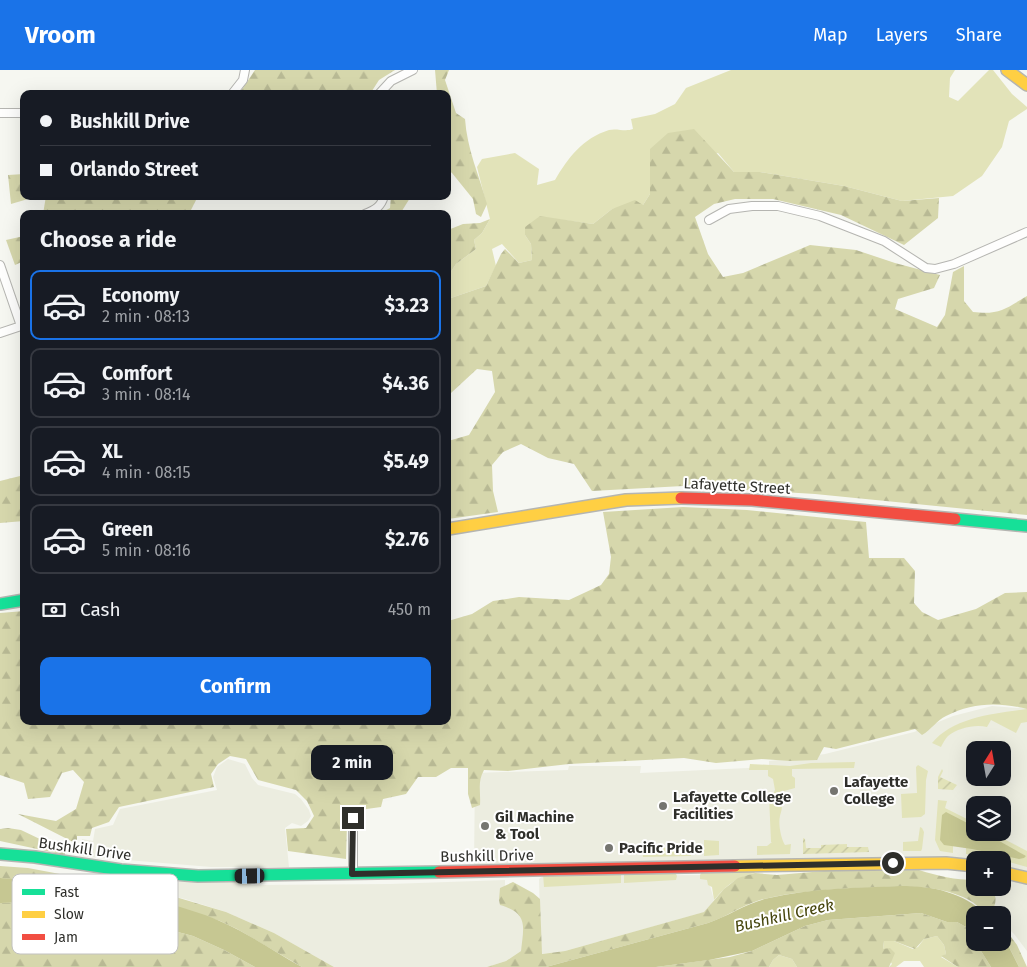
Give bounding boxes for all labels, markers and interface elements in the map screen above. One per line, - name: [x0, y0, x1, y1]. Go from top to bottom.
- text: Vroom: [25, 21, 96, 49]
- text: Map: [813, 24, 848, 46]
- text: Layers: [876, 24, 928, 46]
- text: Share: [956, 24, 1002, 46]
- text: Bushkill Drive: [70, 110, 190, 133]
- text: Orlando Street: [70, 158, 198, 181]
- text: Choose a ride: [40, 226, 176, 253]
- icon: car: [42, 283, 87, 328]
- text: Economy: [102, 284, 179, 307]
- text: $3.23: [385, 294, 429, 317]
- text: 2 min · 08:13: [102, 307, 190, 326]
- icon: car: [42, 361, 87, 406]
- text: Comfort: [102, 362, 172, 385]
- text: $4.36: [382, 372, 429, 395]
- text: 3 min · 08:14: [102, 385, 191, 404]
- icon: car: [42, 439, 87, 484]
- text: XL: [102, 440, 123, 463]
- text: $5.49: [383, 450, 429, 473]
- text: 4 min · 08:15: [102, 463, 191, 482]
- street label: Lafayette Street: [683, 474, 792, 498]
- icon: car: [42, 517, 87, 562]
- text: Green: [102, 518, 153, 541]
- text: $2.76: [385, 528, 429, 551]
- text: 5 min · 08:16: [102, 541, 191, 560]
- icon: cash: [40, 596, 68, 624]
- text: Cash: [80, 598, 121, 621]
- text: 450 m: [388, 600, 431, 619]
- button: Confirm: [40, 657, 431, 715]
- north arrow: [966, 741, 1011, 786]
- map controls: [966, 741, 1011, 951]
- callout: 2 min: [312, 746, 394, 780]
- text: 2 min: [332, 753, 372, 772]
- place label: Lafayette College: [844, 773, 908, 808]
- marker: Lafayette College: [828, 785, 840, 797]
- place label: Lafayette College Facilities: [673, 788, 791, 823]
- button: layers: [966, 796, 1011, 841]
- marker: Lafayette College Facilities: [657, 800, 669, 812]
- route end: [342, 807, 364, 829]
- place label: Gil Machine & Tool: [495, 808, 574, 843]
- marker: Gil Machine & Tool: [479, 820, 491, 832]
- street label: Bushkill Drive: [37, 834, 133, 864]
- place label: Pacific Pride: [619, 839, 703, 857]
- marker: Pacific Pride: [603, 842, 615, 854]
- street label: Bushkill Drive: [440, 846, 534, 866]
- button: +: [966, 851, 1011, 896]
- route start: [882, 852, 904, 874]
- car: [234, 868, 265, 884]
- legend: [12, 874, 178, 954]
- text: Fast: [54, 884, 80, 901]
- water label: Bushkill Creek: [733, 895, 836, 936]
- text: Slow: [54, 906, 84, 923]
- button: −: [966, 906, 1011, 951]
- text: Jam: [54, 929, 78, 946]

